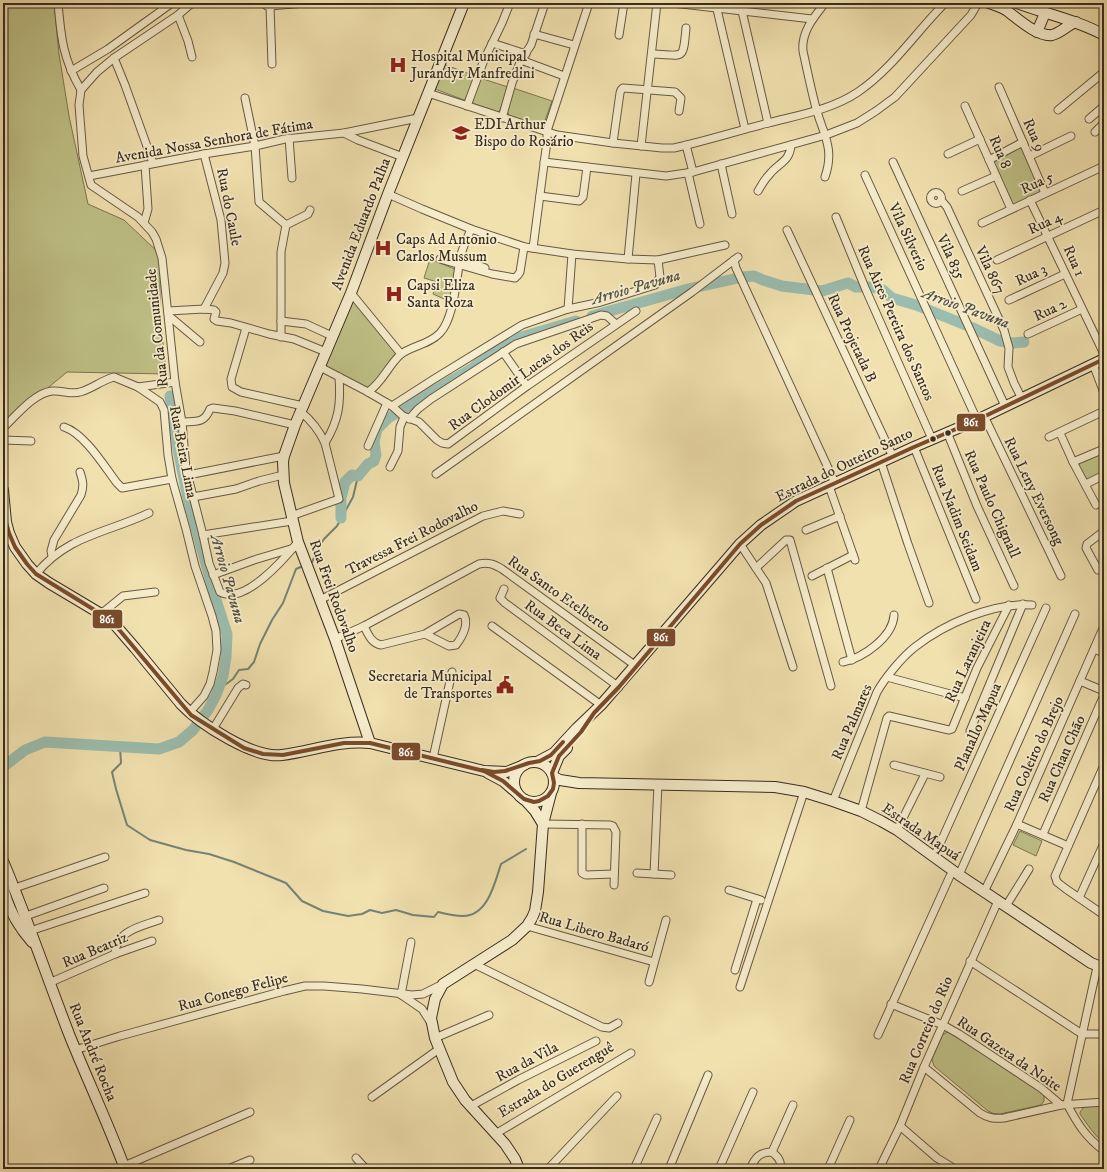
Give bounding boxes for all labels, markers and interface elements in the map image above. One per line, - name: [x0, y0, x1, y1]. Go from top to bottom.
- place label: Hospital Municipal Jurandyr Manfredini: [409, 47, 535, 83]
- hospital icon: Hospital Municipal Jurandyr Manfredini: [388, 55, 408, 75]
- street label: Avenida Nossa Senhora de Fátima: [114, 114, 315, 168]
- place label: EDI Arthur Bispo do Rosário: [474, 115, 574, 151]
- street label: Rua 9: [1018, 115, 1050, 155]
- school or university icon: EDI Arthur Bispo do Rosário: [451, 123, 471, 143]
- street label: Rua 8: [984, 132, 1016, 172]
- street label: Avenida Eduardo Palha: [327, 155, 395, 293]
- street label: Rua do Caule: [212, 166, 246, 248]
- street label: Rua 5: [1017, 167, 1057, 199]
- street label: Vila Silverio: [884, 199, 932, 274]
- street label: Rua 4: [1025, 207, 1065, 239]
- place label: Caps Ad Antonio Carlos Mussum: [396, 230, 497, 266]
- street label: Vila 835: [932, 230, 970, 283]
- hospital icon: Caps Ad Antonio Carlos Mussum: [373, 238, 393, 258]
- street label: Rua Aires Pereira dos Santos: [853, 242, 939, 404]
- street label: Vila 867: [970, 242, 1009, 297]
- street label: Rua 1: [1059, 242, 1089, 280]
- street label: Rua 3: [1012, 260, 1050, 290]
- water label: Arroio Pavuna: [588, 265, 683, 310]
- street label: Rua da Comunidade: [141, 268, 173, 388]
- place label: Capsi Eliza Santa Roza: [407, 276, 475, 312]
- water label: Arroio Pavuna: [918, 282, 1012, 333]
- hospital icon: Capsi Eliza Santa Roza: [384, 284, 404, 304]
- street label: Rua Projetada B: [823, 290, 881, 386]
- street label: Rua 2: [1030, 294, 1070, 326]
- street label: Rua Clodomir Lucas dos Reis: [445, 317, 597, 435]
- street label: Rua Beira Lima: [165, 404, 201, 500]
- line badge: 861: [956, 413, 986, 432]
- text: 861: [963, 416, 979, 430]
- street label: Estrada do Outeiro Santo: [772, 423, 916, 507]
- unlabelled marker: [943, 428, 953, 438]
- unlabelled marker: [928, 434, 938, 444]
- street label: Rua Leny Eversong: [1000, 434, 1069, 549]
- street label: Rua Paulo Chignall: [960, 447, 1025, 561]
- street label: Rua Nadim Seidam: [927, 462, 987, 574]
- street label: Travessa Frei Rodovalho: [343, 496, 481, 580]
- water label: Arroio Pavuna: [205, 531, 250, 626]
- street label: Rua Frei Rodovalho: [305, 537, 363, 655]
- street label: Rua Santo Etelberto: [504, 551, 614, 637]
- street label: Rua Beca Lima: [521, 596, 606, 665]
- line badge: 861: [92, 609, 123, 629]
- text: 861: [99, 613, 115, 627]
- street label: Rua Laranjeira: [940, 616, 996, 706]
- line badge: 861: [646, 628, 676, 647]
- text: 861: [653, 631, 669, 645]
- place label: Secretaria Municipal de Transportes: [368, 667, 492, 703]
- public building icon: Secretaria Municipal de Transportes: [495, 675, 515, 695]
- street label: Planallo Mapua: [950, 679, 1006, 774]
- street label: Rua Palmares: [827, 681, 877, 763]
- street label: Rua Coleiro do Brejo: [1000, 693, 1068, 815]
- street label: Rua Chan Chão: [1034, 712, 1090, 806]
- line badge: 861: [391, 742, 421, 761]
- text: 861: [398, 746, 414, 760]
- street label: Estrada Mapuá: [878, 799, 964, 866]
- street label: Rua Libero Badaró: [537, 907, 651, 957]
- street label: Rua Beatriz: [59, 927, 131, 972]
- street label: Rua Conego Felipe: [176, 968, 290, 1016]
- street label: Rua Correio do Rio: [895, 973, 957, 1087]
- street label: Rua André Rocha: [65, 1000, 122, 1105]
- street label: Rua Gazeta da Noite: [953, 1012, 1065, 1096]
- street label: Rua da Vila: [493, 1037, 562, 1086]
- street label: Estrada do Guerenguê: [495, 1038, 617, 1122]

